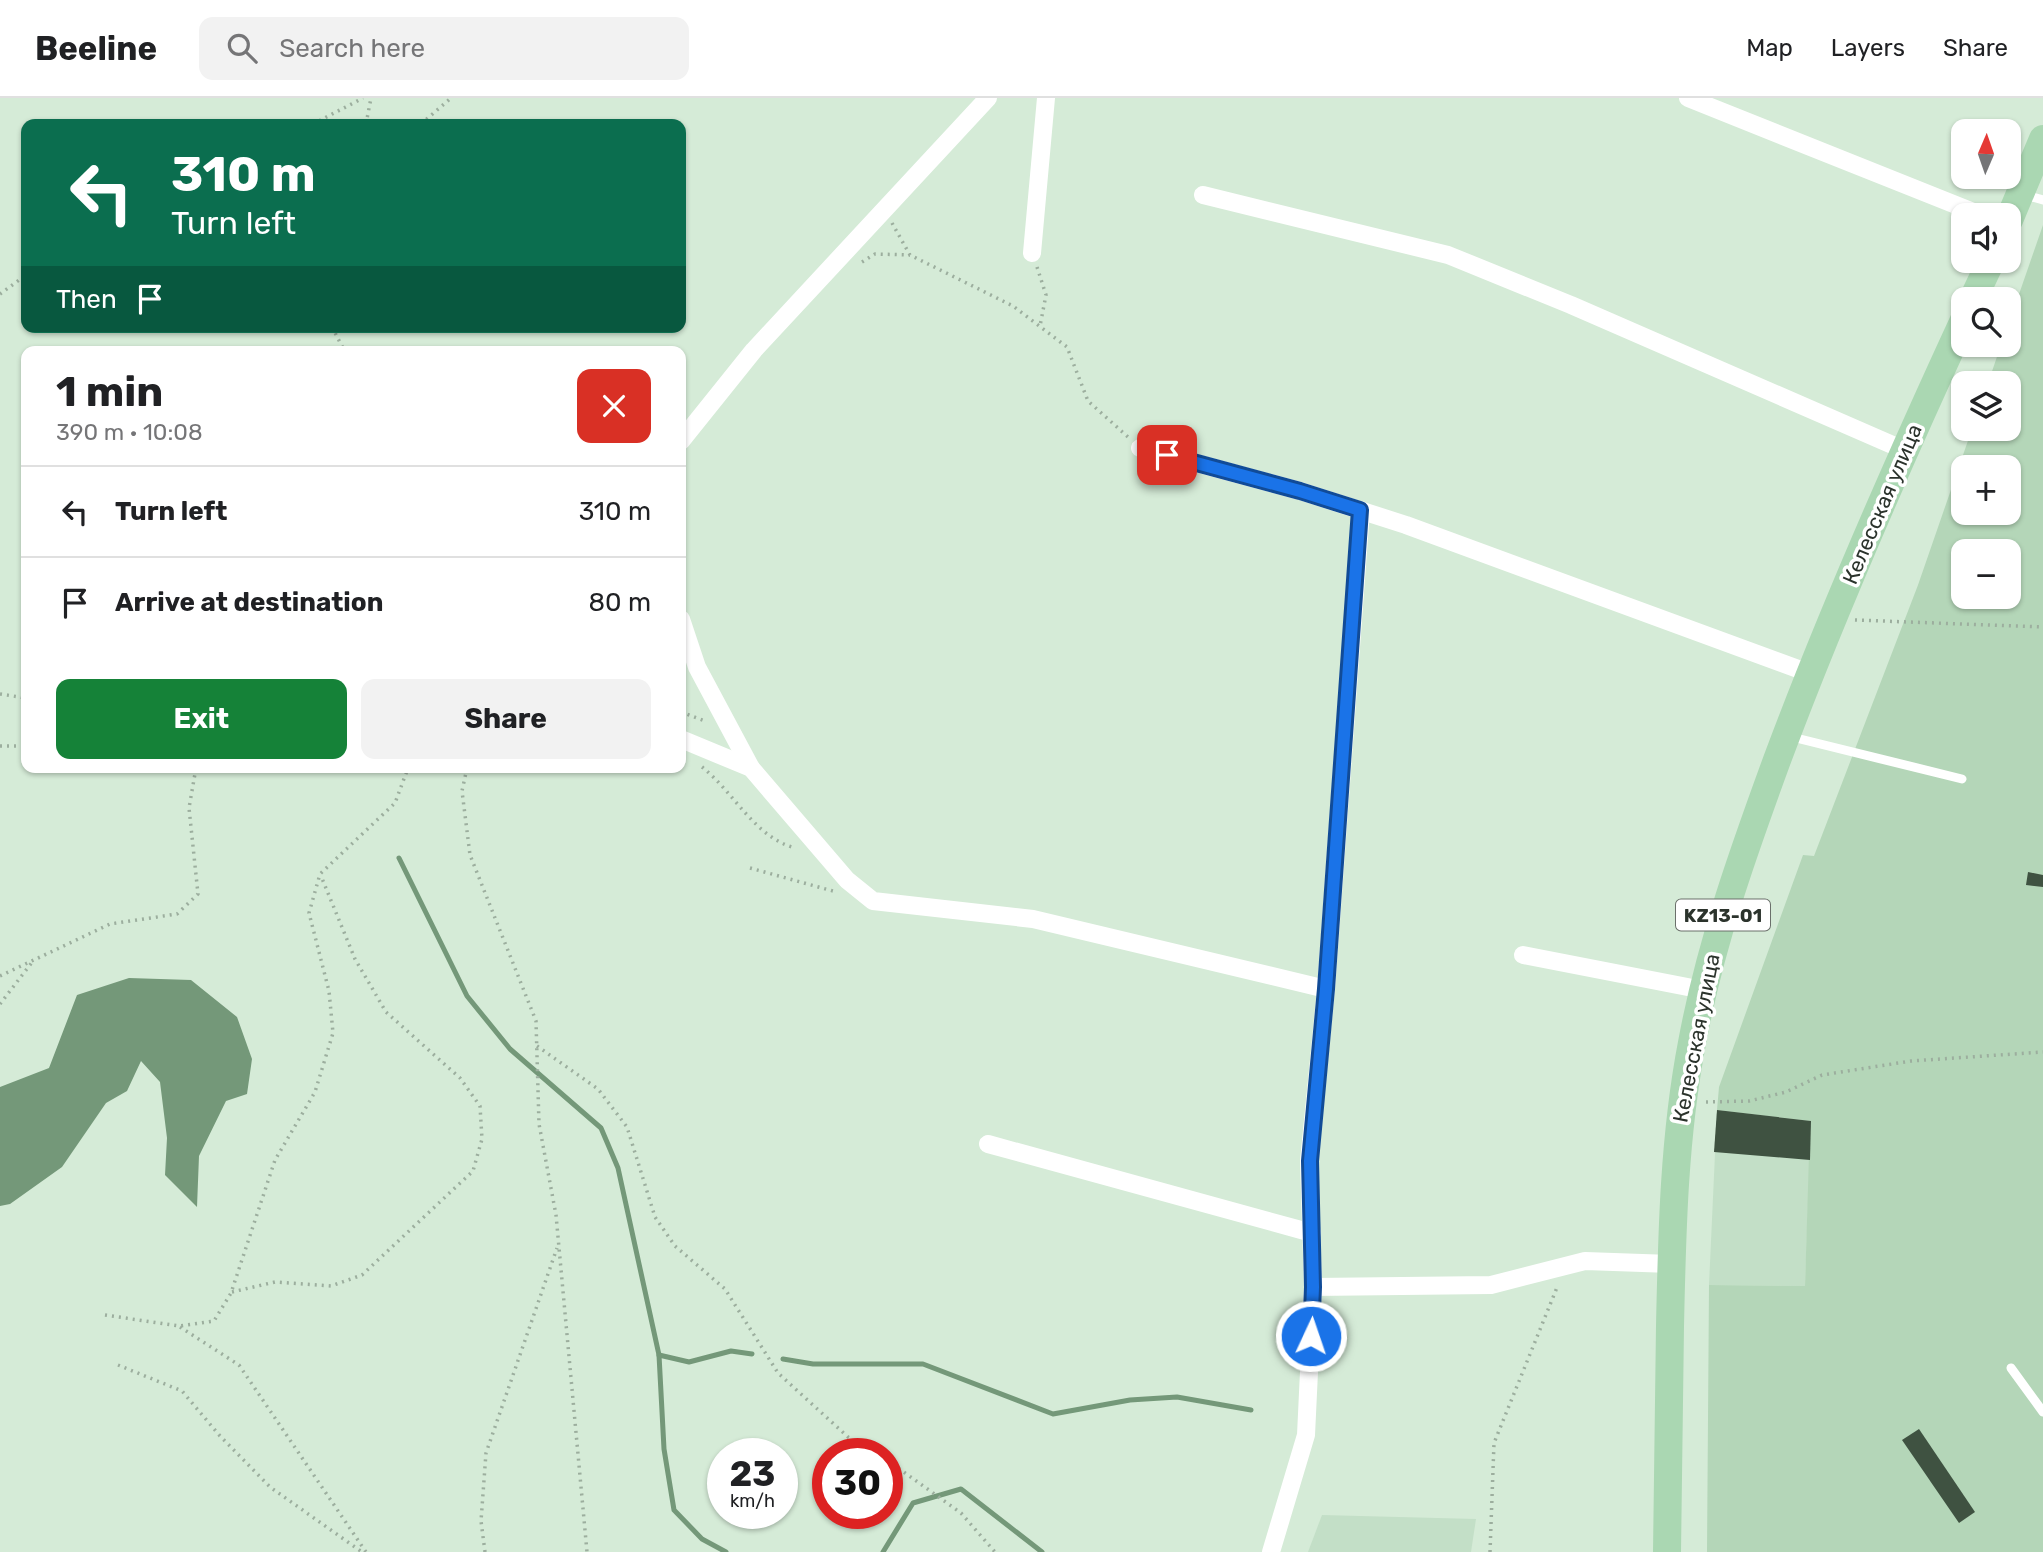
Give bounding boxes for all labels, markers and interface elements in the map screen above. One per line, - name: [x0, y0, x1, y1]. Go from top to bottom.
- search box: [199, 17, 689, 80]
- text: Beeline: [35, 29, 157, 68]
- icon: search: [223, 29, 261, 67]
- text: Search here: [279, 33, 425, 64]
- text: Map: [1746, 34, 1793, 62]
- text: Layers: [1831, 34, 1905, 62]
- text: Share: [1943, 34, 2008, 62]
- north arrow: [1951, 119, 2021, 189]
- map controls: [1951, 119, 2021, 609]
- text: 310 m: [171, 145, 316, 203]
- icon: left: [56, 147, 147, 238]
- button: sound: [1951, 203, 2021, 273]
- text: Turn left: [171, 204, 296, 242]
- icon: arrive: [131, 280, 169, 318]
- text: Then: [56, 284, 117, 315]
- button: search: [1951, 287, 2021, 357]
- text: 1 min: [56, 367, 163, 417]
- button: close: [577, 369, 651, 443]
- button: layers: [1951, 371, 2021, 441]
- text: 390 m · 10:08: [56, 418, 203, 446]
- street label: Келесская улица: [1837, 420, 1927, 588]
- pin: [1137, 425, 1197, 485]
- icon: arrive: [1148, 436, 1186, 474]
- button: +: [1951, 455, 2021, 525]
- icon: left: [56, 493, 94, 531]
- text: Turn left: [115, 496, 227, 527]
- text: 310 m: [579, 496, 651, 527]
- button: −: [1951, 539, 2021, 609]
- icon: arrive: [56, 584, 94, 622]
- text: Arrive at destination: [115, 587, 383, 618]
- text: 80 m: [588, 587, 651, 618]
- button: Exit: [56, 679, 347, 759]
- button: Share: [361, 679, 651, 759]
- road number: KZ13-01: [1676, 900, 1770, 930]
- street label: Келесская улица: [1667, 951, 1725, 1125]
- position arrow: [1274, 1299, 1348, 1373]
- speed limit sign: 30: [812, 1438, 903, 1529]
- text: 23: [730, 1453, 775, 1495]
- text: km/h: [730, 1490, 775, 1512]

